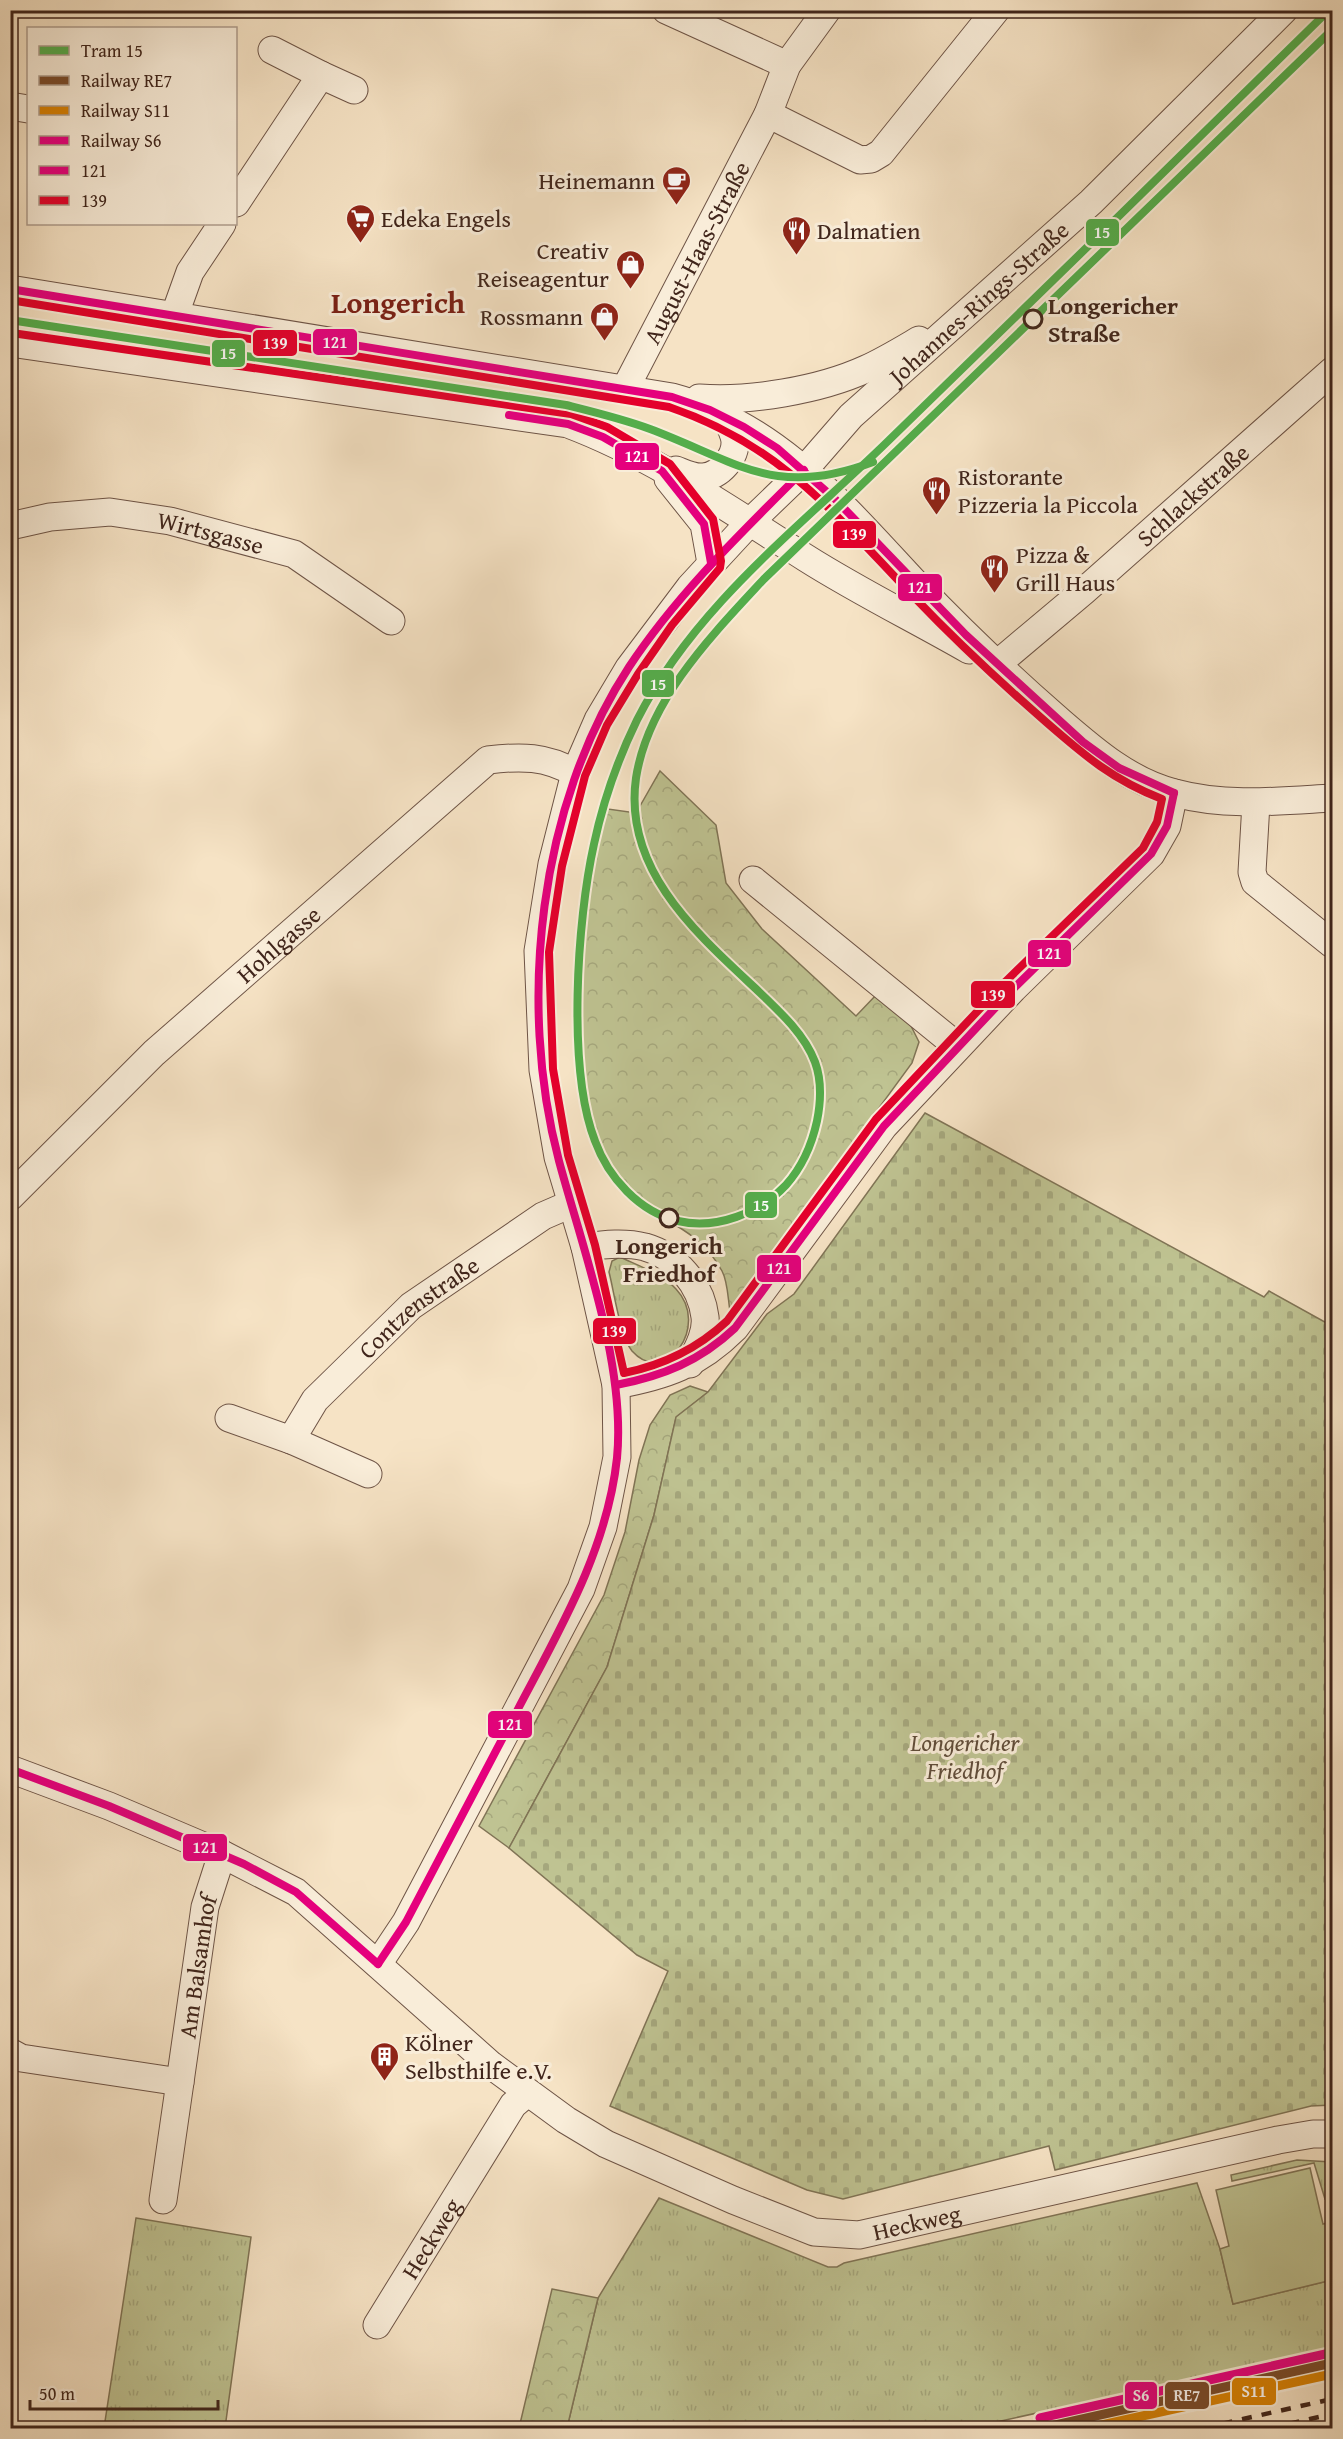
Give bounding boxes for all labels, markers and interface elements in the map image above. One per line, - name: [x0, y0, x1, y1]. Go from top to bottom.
- legend: [27, 27, 237, 225]
- text: Tram 15: [81, 37, 143, 64]
- text: Railway RE7: [81, 67, 172, 94]
- text: Railway S11: [81, 97, 170, 124]
- text: Railway S6: [81, 127, 161, 154]
- street label: August-Haas-Straße: [634, 155, 758, 350]
- text: 121: [81, 157, 107, 184]
- place label: Heinemann: [538, 163, 656, 198]
- cafe icon: Heinemann: [660, 164, 692, 206]
- text: 139: [81, 187, 107, 214]
- place label: Edeka Engels: [381, 201, 511, 236]
- supermarket icon: Edeka Engels: [344, 202, 376, 244]
- street label: Johannes-Rings-Straße: [878, 212, 1076, 394]
- place label: Dalmatien: [817, 213, 921, 248]
- restaurant icon: Dalmatien: [780, 214, 812, 256]
- line badge: 15: [1085, 218, 1120, 247]
- text: 15: [1094, 220, 1110, 244]
- place label: Creativ Reiseagentur: [477, 233, 609, 296]
- shop icon: Creativ Reiseagentur: [614, 248, 646, 290]
- district label: Longerich: [331, 280, 465, 324]
- place label: Longericher Straße: [1048, 288, 1178, 351]
- place label: Rossmann: [480, 299, 584, 334]
- shop icon: Rossmann: [588, 300, 620, 342]
- marker: Longericher Straße: [1023, 309, 1043, 329]
- line badge: 121: [312, 328, 358, 356]
- line badge: 139: [252, 329, 298, 357]
- text: 121: [323, 330, 347, 354]
- text: 139: [263, 331, 287, 355]
- line badge: 15: [211, 339, 246, 368]
- text: 15: [220, 341, 236, 365]
- street label: Schlackstraße: [1128, 435, 1257, 554]
- line badge: 121: [614, 442, 660, 471]
- text: 121: [625, 444, 649, 468]
- place label: Ristorante Pizzeria la Piccola: [958, 459, 1138, 522]
- restaurant icon: Ristorante Pizzeria la Piccola: [921, 474, 953, 516]
- street label: Wirtsgasse: [155, 502, 268, 563]
- line badge: 139: [832, 520, 877, 549]
- text: 139: [842, 522, 866, 546]
- place label: Pizza & Grill Haus: [1016, 537, 1115, 600]
- restaurant icon: Pizza & Grill Haus: [979, 552, 1011, 594]
- line badge: 121: [897, 573, 943, 602]
- text: 121: [908, 575, 932, 599]
- line badge: 15: [641, 669, 675, 698]
- text: 15: [650, 672, 666, 696]
- street label: Hohlgasse: [228, 897, 328, 991]
- line badge: 121: [1027, 939, 1072, 968]
- text: 121: [1037, 941, 1061, 965]
- line badge: 139: [970, 980, 1016, 1009]
- text: 139: [981, 983, 1005, 1007]
- line badge: 15: [744, 1191, 778, 1219]
- text: 15: [753, 1193, 769, 1217]
- marker: Longerich Friedhof: [659, 1208, 679, 1228]
- place label: Longerich Friedhof: [615, 1228, 723, 1291]
- street label: Contzenstraße: [350, 1247, 486, 1366]
- line badge: 121: [756, 1254, 802, 1283]
- text: 121: [767, 1256, 791, 1280]
- line badge: 139: [592, 1317, 637, 1345]
- text: 139: [602, 1319, 626, 1343]
- line badge: 121: [487, 1710, 533, 1739]
- text: 121: [498, 1712, 522, 1736]
- park label: Longericher Friedhof: [909, 1725, 1021, 1788]
- line badge: 121: [182, 1833, 228, 1862]
- text: 121: [193, 1835, 217, 1859]
- street label: Am Balsamhof: [169, 1888, 226, 2041]
- place label: Kölner Selbsthilfe e.V.: [405, 2025, 552, 2088]
- building icon: Kölner Selbsthilfe e.V.: [368, 2040, 400, 2082]
- street label: Heckweg: [392, 2191, 469, 2285]
- street label: Heckweg: [869, 2195, 964, 2249]
- scale bar: [30, 2373, 218, 2411]
- line badge: S11: [1231, 2377, 1277, 2406]
- text: S11: [1242, 2379, 1266, 2403]
- text: 50 m: [39, 2380, 75, 2407]
- line badge: S6: [1124, 2381, 1158, 2410]
- line badge: RE7: [1164, 2381, 1210, 2410]
- text: S6: [1133, 2383, 1149, 2407]
- text: RE7: [1174, 2383, 1200, 2407]

